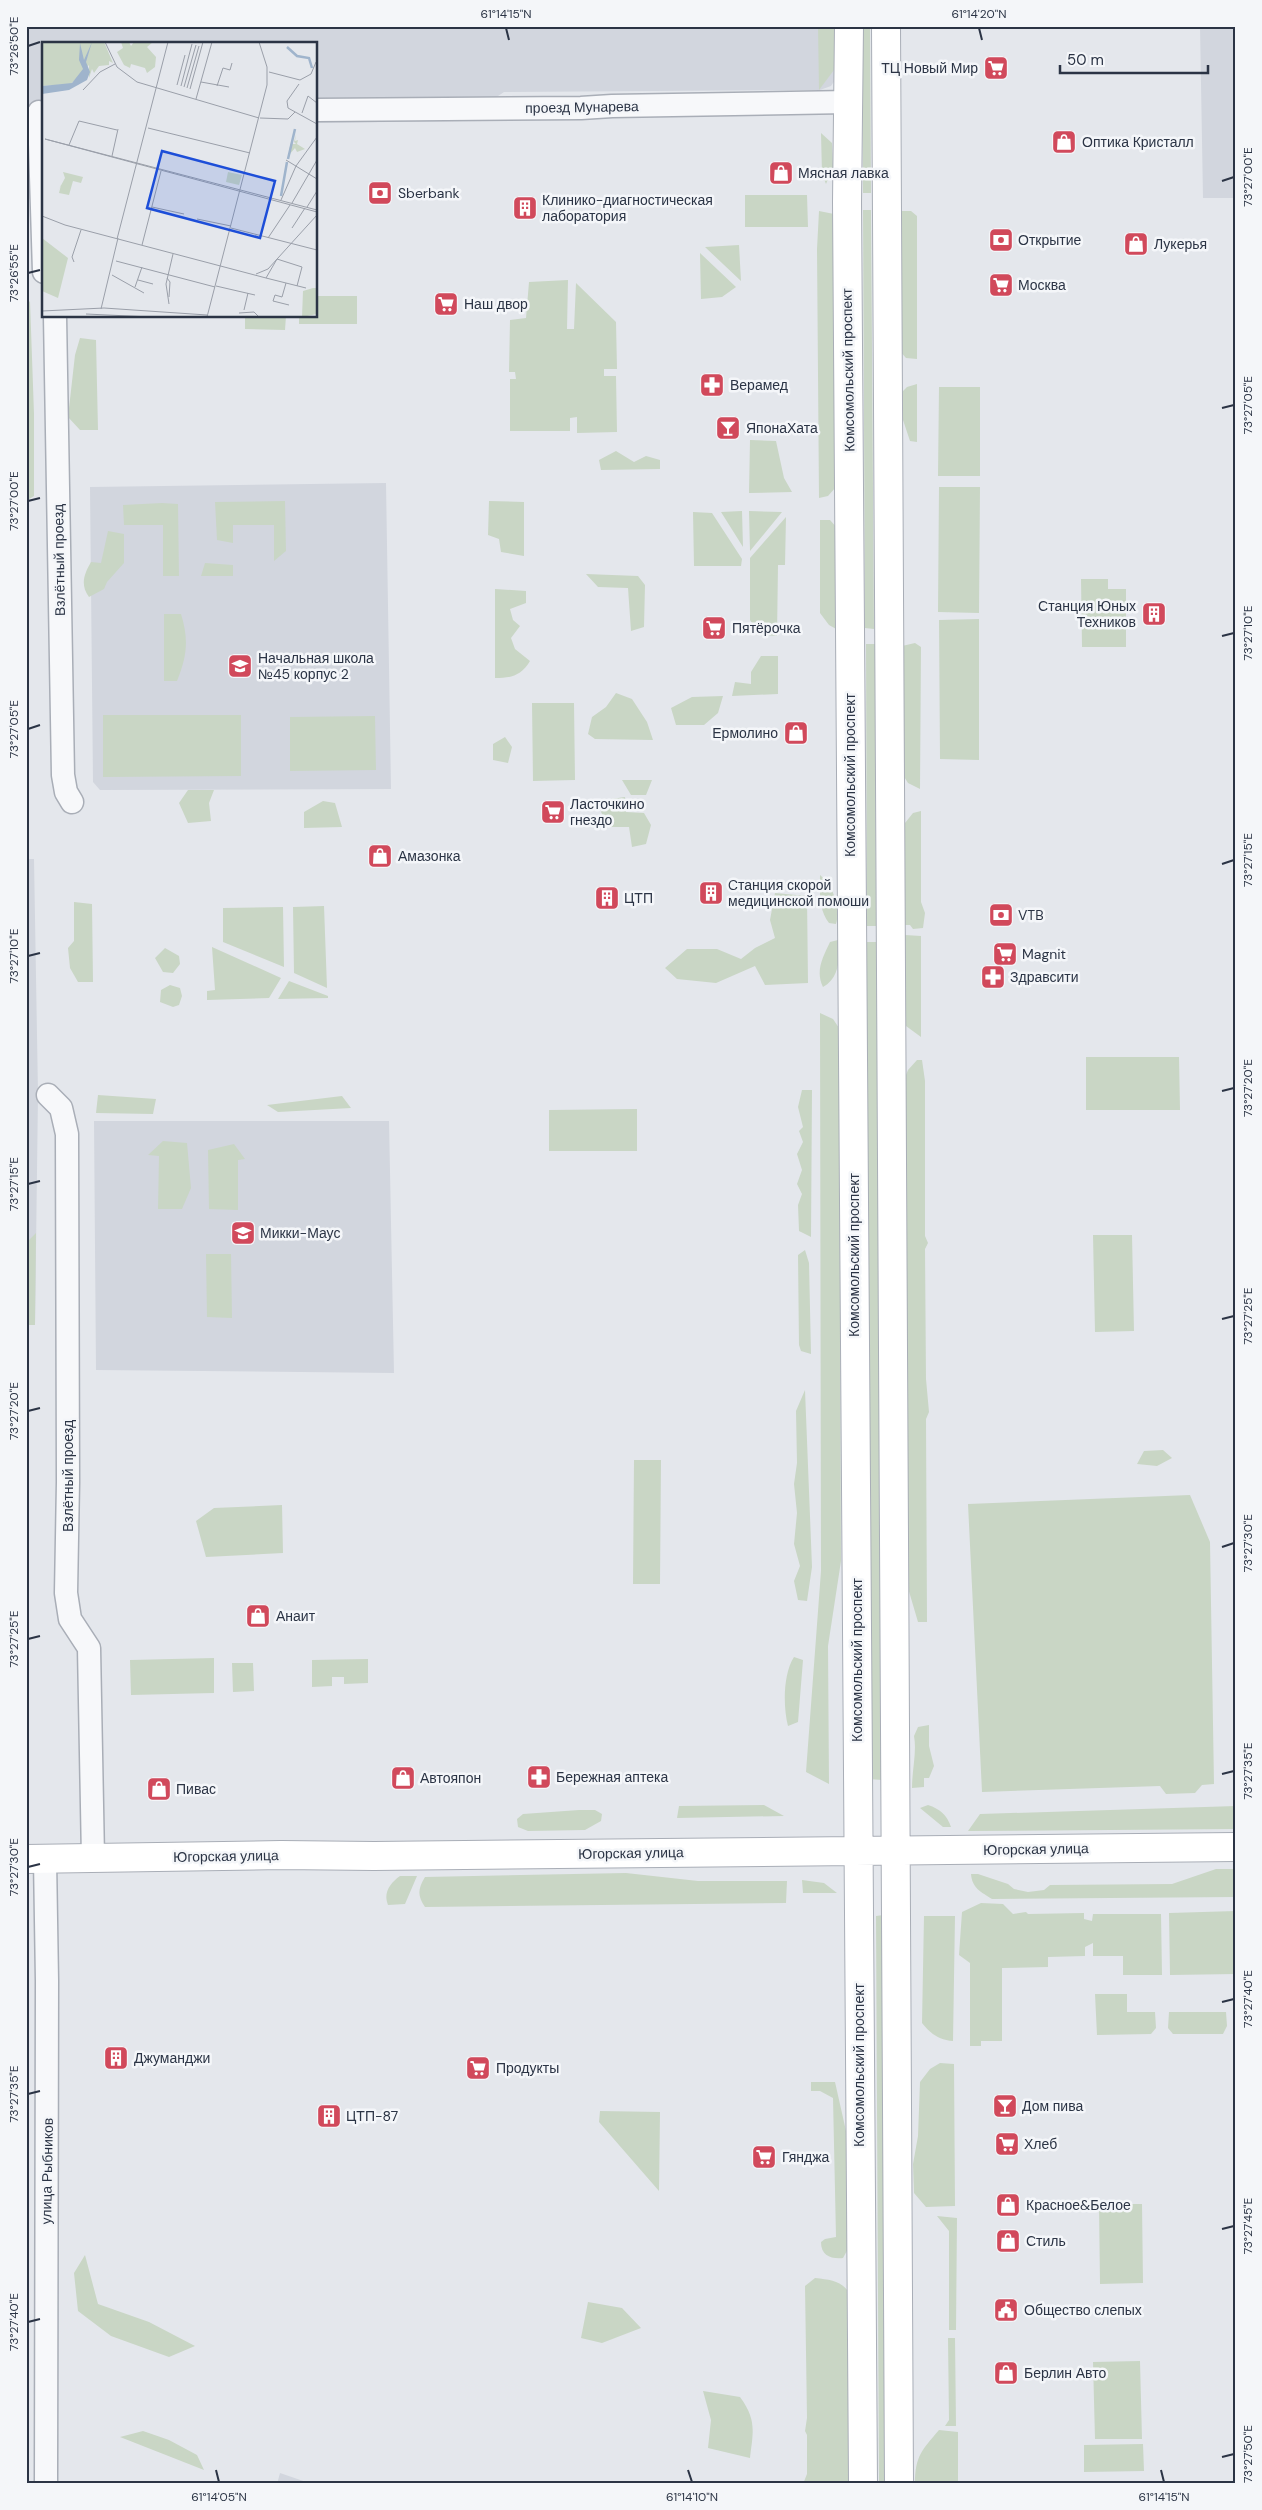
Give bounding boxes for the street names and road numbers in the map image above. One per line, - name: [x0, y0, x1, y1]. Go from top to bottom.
- street label: проезд Мунарева: [525, 97, 639, 117]
- street label: Комсомольский проспект: [838, 287, 858, 452]
- street label: Взлётный проезд: [49, 504, 69, 616]
- street label: Комсомольский проспект: [841, 693, 859, 857]
- street label: Комсомольский проспект: [845, 1173, 863, 1337]
- street label: Взлётный проезд: [59, 1420, 77, 1532]
- street label: Комсомольский проспект: [848, 1578, 866, 1742]
- street label: Югорская улица: [983, 1839, 1089, 1859]
- street label: Югорская улица: [578, 1843, 684, 1863]
- street label: Югорская улица: [173, 1846, 279, 1866]
- street label: Комсомольский проспект: [850, 1983, 868, 2147]
- street label: улица Рыбников: [37, 2118, 57, 2224]

